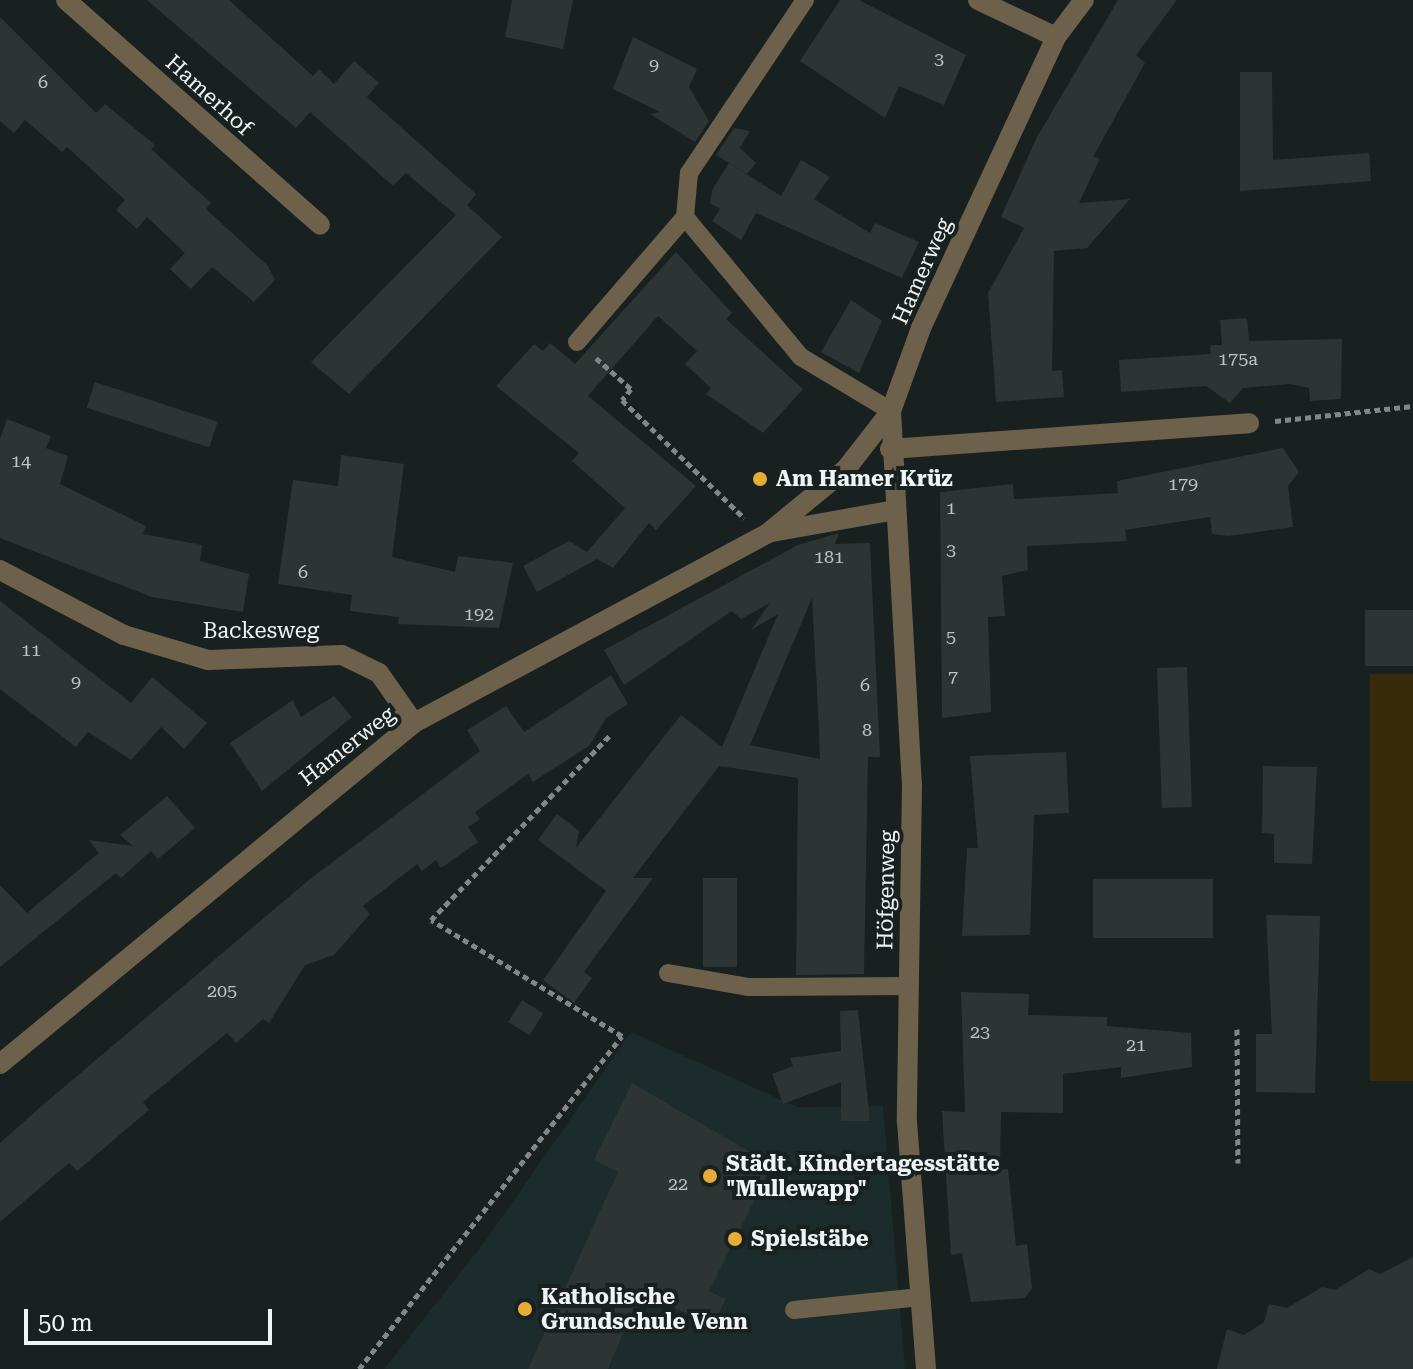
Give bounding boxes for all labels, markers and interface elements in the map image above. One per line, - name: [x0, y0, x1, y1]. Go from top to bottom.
- house number: 3: [934, 48, 944, 70]
- street label: Hamerhof: [160, 49, 258, 141]
- house number: 9: [649, 54, 659, 76]
- house number: 6: [38, 71, 48, 93]
- street label: Hamerweg: [887, 214, 957, 328]
- house number: 175a: [1218, 348, 1258, 370]
- house number: 14: [11, 450, 31, 472]
- place label: Am Hamer Krüz: [776, 466, 953, 492]
- marker: Am Hamer Krüz: [751, 470, 769, 488]
- house number: 179: [1168, 473, 1198, 495]
- house number: 1: [946, 497, 956, 519]
- house number: 3: [946, 539, 956, 561]
- house number: 181: [814, 546, 844, 568]
- house number: 6: [298, 561, 308, 583]
- house number: 192: [464, 603, 494, 625]
- street label: Backesweg: [203, 618, 319, 644]
- house number: 5: [946, 626, 956, 648]
- house number: 11: [21, 639, 41, 661]
- house number: 7: [948, 666, 958, 688]
- house number: 9: [71, 671, 81, 693]
- house number: 6: [860, 674, 870, 696]
- street label: Hamerweg: [294, 701, 400, 791]
- house number: 8: [862, 719, 872, 741]
- street label: Höfgenweg: [872, 830, 900, 950]
- house number: 205: [207, 980, 237, 1002]
- house number: 23: [970, 1021, 990, 1043]
- house number: 21: [1126, 1034, 1146, 1056]
- place label: Städt. Kindertagesstätte "Mullewapp": [726, 1150, 1000, 1202]
- marker: Städt. Kindertagesstätte "Mullewapp": [701, 1167, 719, 1185]
- house number: 22: [668, 1173, 688, 1195]
- place label: Spielstäbe: [751, 1226, 869, 1252]
- marker: Spielstäbe: [726, 1230, 744, 1248]
- place label: Katholische Grundschule Venn: [541, 1283, 748, 1334]
- scale bar: [28, 1293, 276, 1343]
- marker: Katholische Grundschule Venn: [516, 1300, 534, 1318]
- text: 50 m: [38, 1309, 93, 1337]

